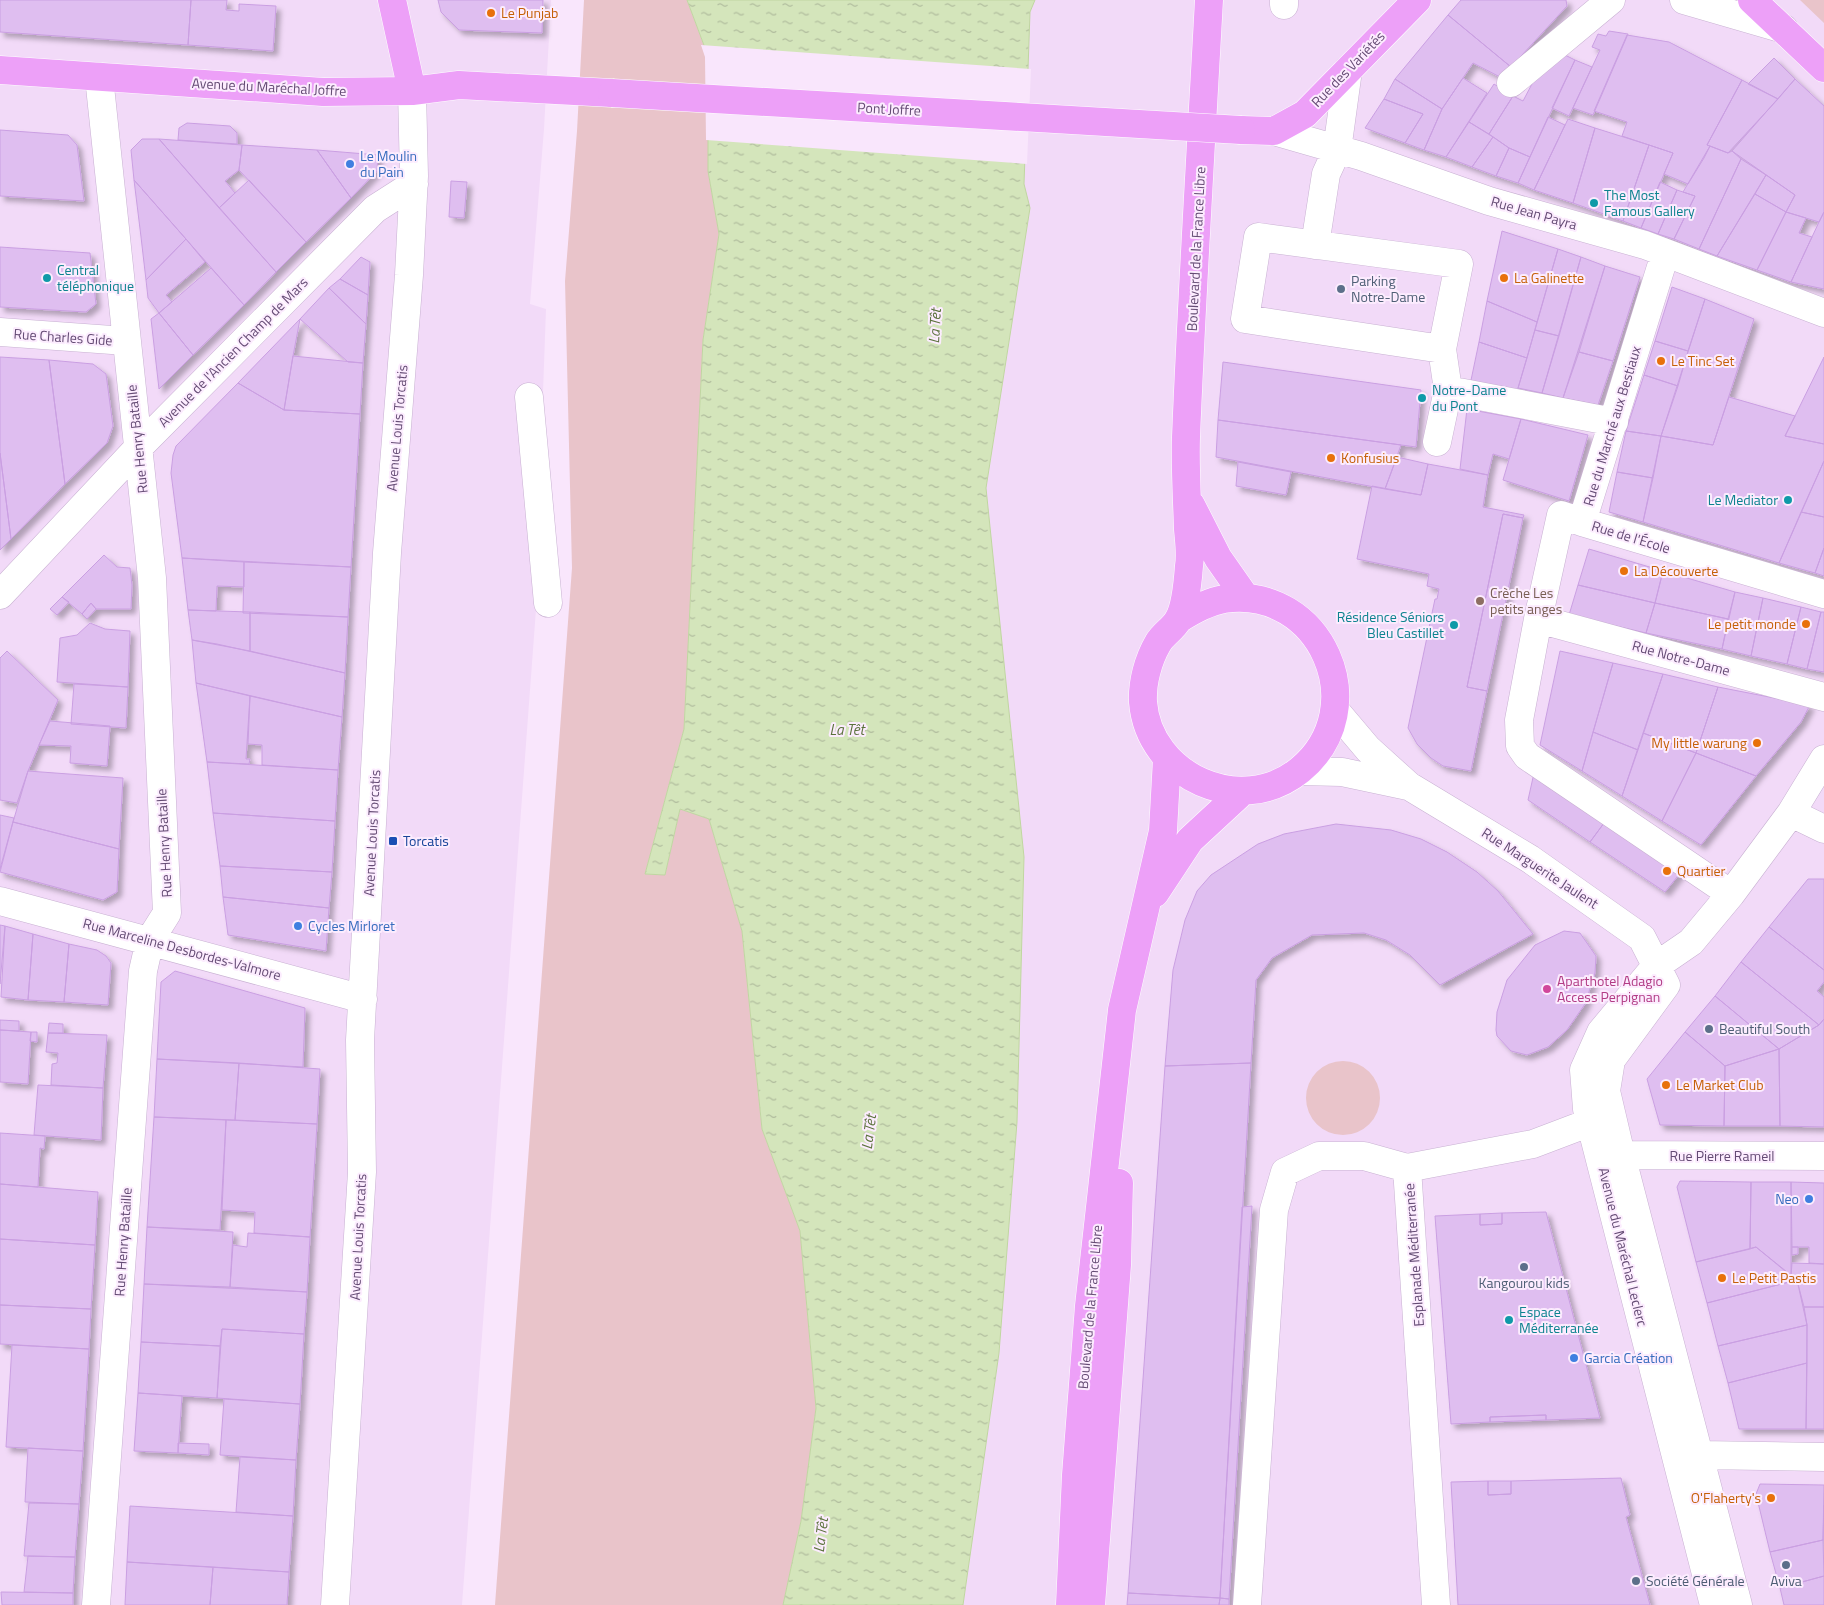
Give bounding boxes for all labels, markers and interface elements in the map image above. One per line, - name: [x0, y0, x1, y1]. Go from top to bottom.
- place label: Le Punjab: [501, 2, 558, 23]
- marker: Le Punjab: [485, 7, 497, 19]
- street label: Rue des Variétés: [1306, 26, 1389, 111]
- street label: Avenue du Maréchal Joffre: [191, 72, 347, 101]
- street label: Pont Joffre: [857, 96, 921, 121]
- place label: Le Moulin du Pain: [360, 145, 417, 182]
- marker: Le Moulin du Pain: [344, 158, 356, 170]
- street label: Boulevard de la France Libre: [1181, 166, 1210, 332]
- place label: The Most Famous Gallery: [1604, 184, 1695, 221]
- street label: Rue Jean Payra: [1489, 190, 1580, 235]
- marker: The Most Famous Gallery: [1588, 197, 1600, 209]
- place label: Central téléphonique: [57, 259, 134, 296]
- place label: La Galinette: [1514, 267, 1584, 288]
- place label: Parking Notre-Dame: [1351, 270, 1425, 307]
- marker: Central téléphonique: [41, 272, 53, 284]
- street label: Avenue de l'Ancien Champ de Mars: [153, 272, 312, 431]
- marker: La Galinette: [1498, 272, 1510, 284]
- marker: Parking Notre-Dame: [1335, 283, 1347, 295]
- water label: La Têt: [922, 306, 947, 344]
- street label: Rue Charles Gide: [13, 323, 113, 350]
- street label: Rue du Marché aux Bestiaux: [1577, 343, 1646, 508]
- place label: Le Tinc Set: [1671, 350, 1735, 371]
- marker: Le Tinc Set: [1655, 355, 1667, 367]
- street label: Avenue Louis Torcatis: [381, 364, 412, 492]
- place label: Notre-Dame du Pont: [1432, 379, 1506, 416]
- street label: Rue Henry Bataille: [120, 384, 153, 494]
- marker: Notre-Dame du Pont: [1416, 392, 1428, 404]
- place label: Konfusius: [1341, 447, 1399, 468]
- marker: Konfusius: [1325, 452, 1337, 464]
- place label: Le Mediator: [1708, 489, 1778, 510]
- marker: Le Mediator: [1782, 494, 1794, 506]
- street label: Rue de l'École: [1589, 515, 1673, 558]
- place label: La Découverte: [1634, 560, 1718, 581]
- marker: La Découverte: [1618, 565, 1630, 577]
- place label: Crèche Les petits anges: [1490, 582, 1562, 619]
- marker: Crèche Les petits anges: [1474, 595, 1486, 607]
- place label: Résidence Séniors Bleu Castillet: [1337, 606, 1444, 643]
- place label: Le petit monde: [1708, 613, 1796, 634]
- marker: Le petit monde: [1800, 618, 1812, 630]
- marker: Résidence Séniors Bleu Castillet: [1448, 619, 1460, 631]
- street label: Rue Notre-Dame: [1630, 634, 1732, 681]
- water label: La Têt: [830, 718, 867, 741]
- place label: My little warung: [1651, 732, 1747, 753]
- marker: My little warung: [1751, 737, 1763, 749]
- street label: Avenue Louis Torcatis: [358, 769, 385, 897]
- street label: Rue Henry Bataille: [150, 788, 177, 898]
- street label: Rue Marguerite Jaulent: [1478, 822, 1603, 913]
- place label: Torcatis: [403, 830, 449, 851]
- marker: Torcatis: [387, 835, 399, 847]
- place label: Quartier: [1677, 860, 1726, 881]
- marker: Quartier: [1661, 865, 1673, 877]
- street label: Rue Marceline Desbordes-Valmore: [81, 912, 283, 985]
- place label: Cycles Mirloret: [308, 915, 395, 936]
- marker: Cycles Mirloret: [292, 920, 304, 932]
- place label: Aparthotel Adagio Access Perpignan: [1557, 970, 1663, 1007]
- marker: Aparthotel Adagio Access Perpignan: [1541, 983, 1553, 995]
- place label: Beautiful South: [1719, 1018, 1810, 1039]
- marker: Beautiful South: [1703, 1023, 1715, 1035]
- place label: Le Market Club: [1676, 1074, 1764, 1095]
- marker: Le Market Club: [1660, 1079, 1672, 1091]
- water label: La Têt: [855, 1111, 882, 1151]
- street label: Rue Pierre Rameil: [1669, 1145, 1775, 1166]
- street label: Avenue du Maréchal Leclerc: [1594, 1165, 1653, 1329]
- street label: Avenue Louis Torcatis: [344, 1173, 371, 1301]
- street label: Esplanade Méditerranée: [1398, 1183, 1429, 1327]
- street label: Rue Henry Bataille: [108, 1187, 137, 1297]
- place label: Neo: [1775, 1188, 1799, 1209]
- marker: Neo: [1803, 1193, 1815, 1205]
- street label: Boulevard de la France Libre: [1072, 1224, 1107, 1390]
- marker: Kangourou kids: [1518, 1261, 1530, 1273]
- place label: Le Petit Pastis: [1732, 1267, 1816, 1288]
- place label: Kangourou kids: [1479, 1272, 1569, 1293]
- marker: Le Petit Pastis: [1716, 1272, 1728, 1284]
- place label: Espace Méditerranée: [1519, 1301, 1599, 1338]
- marker: Espace Méditerranée: [1503, 1314, 1515, 1326]
- place label: Garcia Création: [1584, 1347, 1673, 1368]
- marker: Garcia Création: [1568, 1352, 1580, 1364]
- place label: O'Flaherty's: [1691, 1487, 1761, 1508]
- marker: O'Flaherty's: [1765, 1492, 1777, 1504]
- water label: La Têt: [807, 1514, 834, 1554]
- marker: Aviva: [1780, 1559, 1792, 1571]
- place label: Société Générale: [1646, 1570, 1745, 1591]
- place label: Aviva: [1770, 1570, 1802, 1591]
- marker: Société Générale: [1630, 1575, 1642, 1587]

